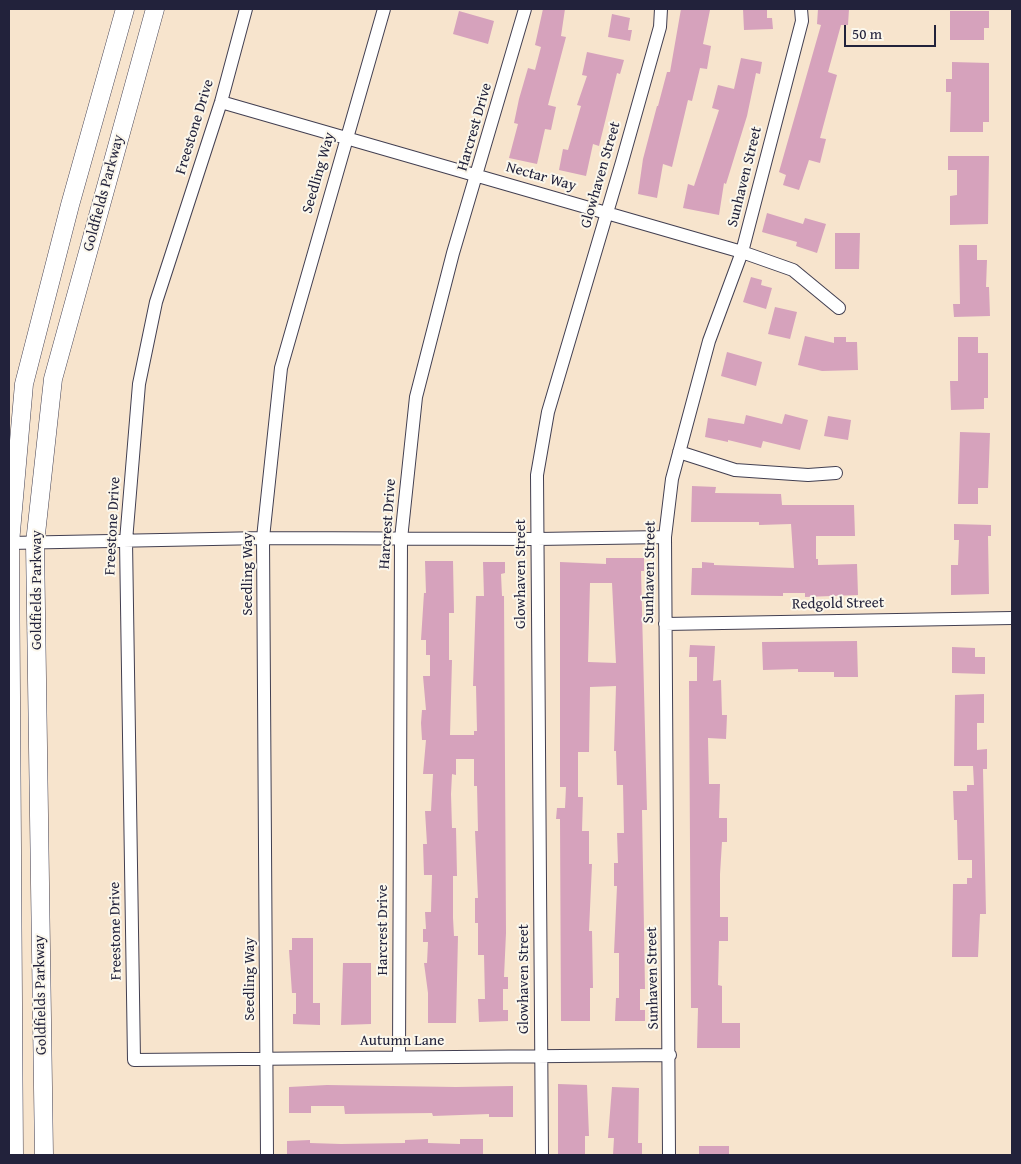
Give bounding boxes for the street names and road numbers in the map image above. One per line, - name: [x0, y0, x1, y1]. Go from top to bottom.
- street label: Freestone Drive: [172, 77, 218, 177]
- street label: Harcrest Drive: [454, 81, 496, 173]
- street label: Glowhaven Street: [577, 120, 625, 230]
- street label: Sunhaven Street: [724, 125, 766, 229]
- street label: Seedling Way: [299, 130, 339, 216]
- street label: Goldfields Parkway: [80, 133, 128, 253]
- street label: Nectar Way: [504, 158, 578, 196]
- street label: Freestone Drive: [101, 476, 125, 576]
- street label: Harcrest Drive: [376, 478, 400, 570]
- street label: Glowhaven Street: [512, 519, 530, 629]
- street label: Sunhaven Street: [640, 520, 660, 624]
- street label: Goldfields Parkway: [28, 530, 46, 650]
- street label: Seedling Way: [239, 532, 257, 616]
- street label: Redgold Street: [792, 594, 884, 614]
- street label: Freestone Drive: [106, 882, 126, 980]
- street label: Harcrest Drive: [374, 885, 392, 975]
- street label: Glowhaven Street: [515, 924, 533, 1034]
- street label: Sunhaven Street: [643, 926, 663, 1030]
- street label: Goldfields Parkway: [31, 935, 51, 1055]
- street label: Seedling Way: [241, 937, 259, 1021]
- street label: Autumn Lane: [360, 1032, 444, 1050]

